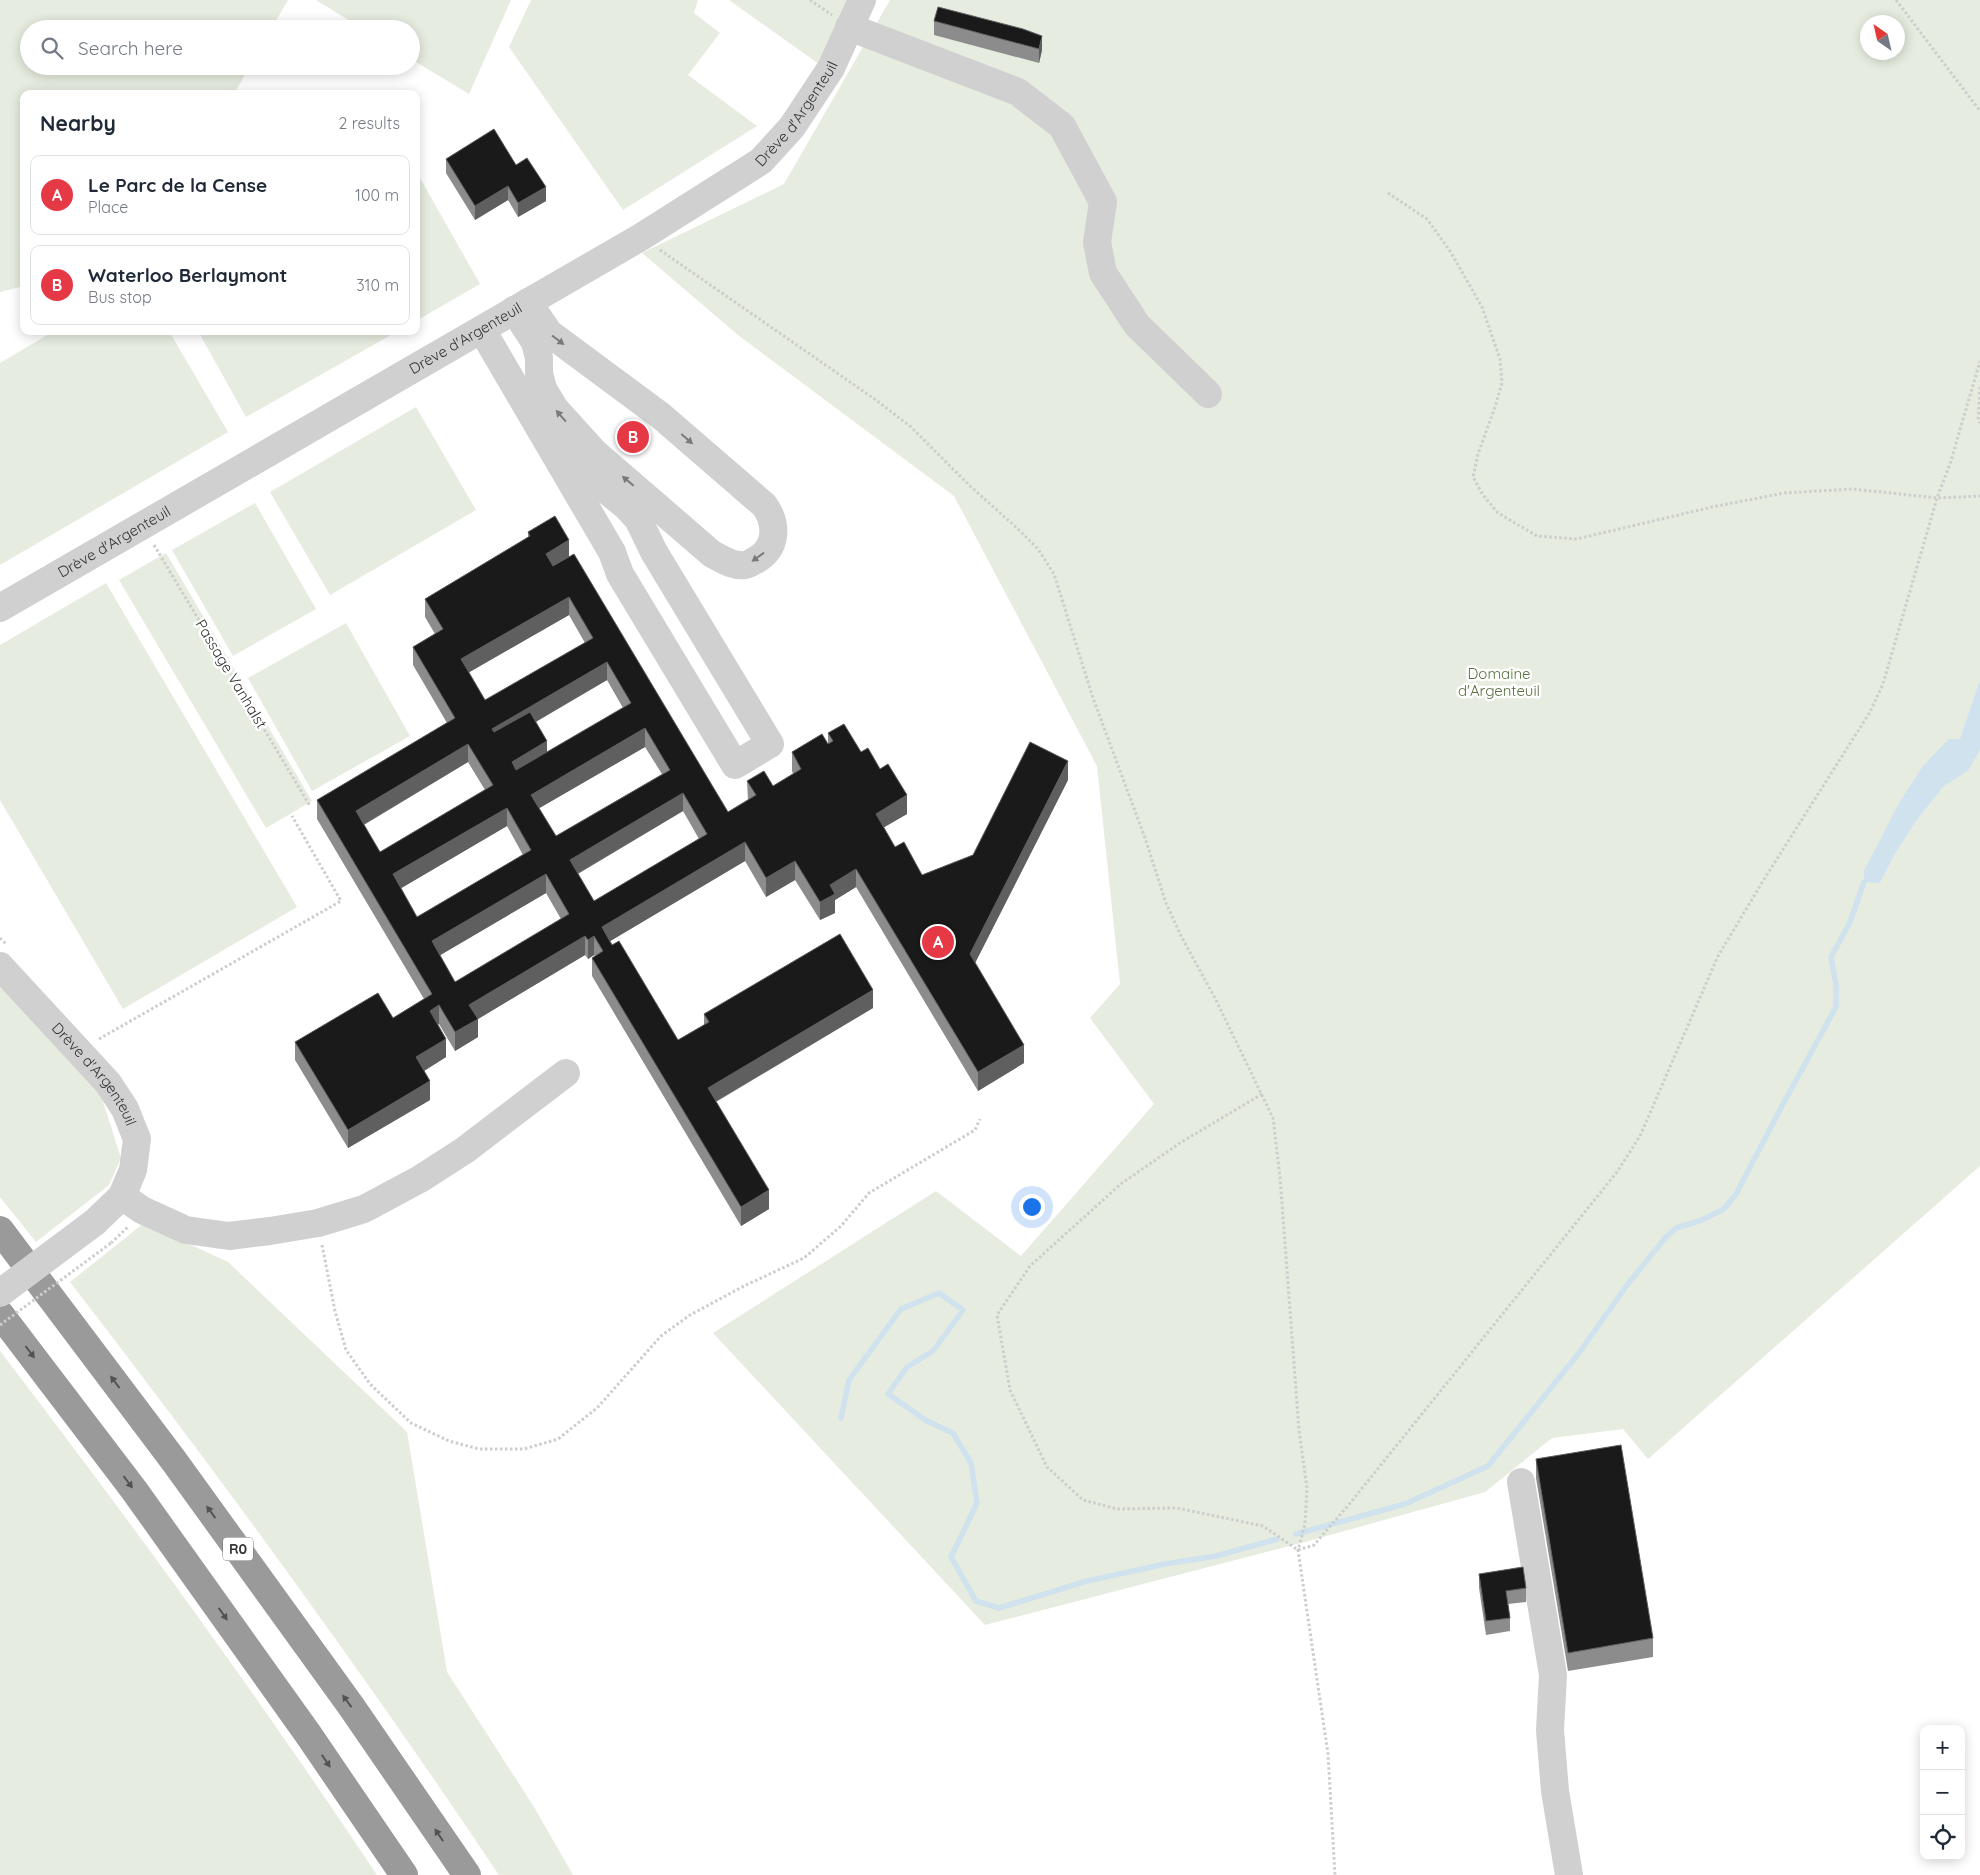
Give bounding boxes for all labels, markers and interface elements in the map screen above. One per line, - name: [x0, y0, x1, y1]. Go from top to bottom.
- north arrow: [1860, 15, 1905, 60]
- search box: [20, 20, 420, 75]
- icon: search: [38, 34, 66, 62]
- text: Search here: [78, 36, 183, 60]
- street label: Drève d'Argenteuil: [751, 58, 842, 170]
- text: Nearby: [40, 110, 116, 136]
- text: 2 results: [338, 113, 400, 133]
- text: Le Parc de la Cense: [88, 173, 267, 197]
- text: A: [52, 185, 62, 205]
- text: 100 m: [355, 185, 399, 205]
- text: Place: [88, 197, 128, 217]
- text: Waterloo Berlaymont: [88, 263, 287, 287]
- text: B: [52, 275, 62, 295]
- text: 310 m: [356, 275, 399, 295]
- text: Bus stop: [88, 287, 152, 307]
- street label: Drève d'Argenteuil: [406, 298, 525, 378]
- one-way arrow: [551, 335, 565, 345]
- one-way arrow: [555, 410, 566, 423]
- pin: B: [617, 418, 649, 456]
- one-way arrow: [680, 433, 693, 444]
- one-way arrow: [623, 475, 635, 487]
- street label: Drève d'Argenteuil: [54, 501, 174, 582]
- one-way arrow: [751, 552, 765, 562]
- street label: Passage Vanhalst: [191, 616, 271, 732]
- park label: Domaine d'Argenteuil: [1458, 664, 1540, 700]
- pin: A: [922, 923, 954, 961]
- street label: Drève d'Argenteuil: [48, 1018, 141, 1128]
- your location: [1019, 1194, 1045, 1220]
- one-way arrow: [24, 1345, 35, 1358]
- one-way arrow: [109, 1376, 120, 1389]
- one-way arrow: [123, 1475, 133, 1489]
- one-way arrow: [206, 1505, 216, 1519]
- road number: R0: [223, 1538, 253, 1560]
- one-way arrow: [218, 1607, 228, 1621]
- one-way arrow: [342, 1694, 352, 1708]
- map controls: [1920, 1725, 1965, 1860]
- button: +: [1920, 1725, 1965, 1770]
- one-way arrow: [322, 1754, 331, 1768]
- button: −: [1920, 1770, 1965, 1815]
- button: locate: [1920, 1815, 1965, 1860]
- one-way arrow: [434, 1828, 444, 1842]

